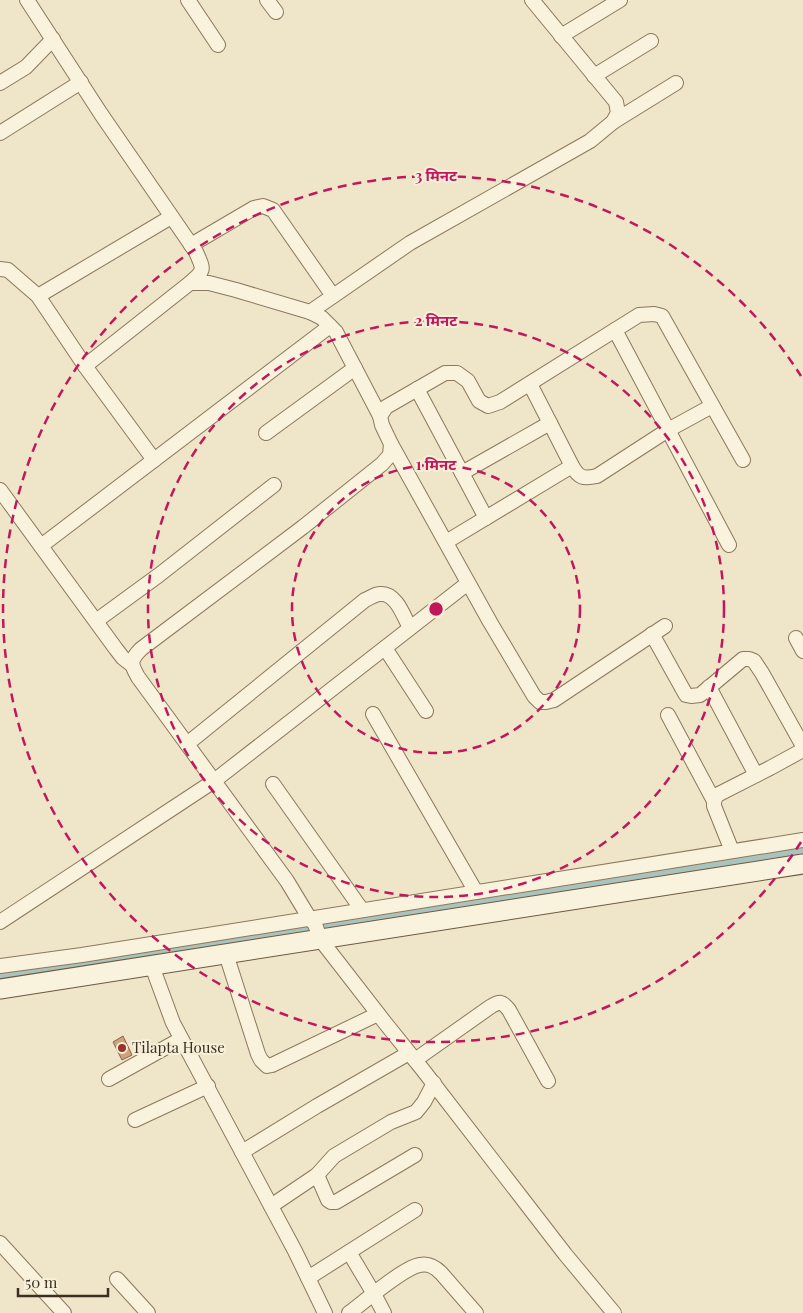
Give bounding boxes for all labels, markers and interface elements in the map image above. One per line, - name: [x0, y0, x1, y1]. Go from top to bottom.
- text: 3 मिनट: [415, 165, 458, 185]
- text: 2 मिनट: [415, 310, 458, 330]
- text: 1 मिनट: [416, 454, 457, 474]
- centre of rings: [427, 600, 445, 618]
- place label: Tilapta House: [132, 1037, 225, 1057]
- marker: Tilapta House: [116, 1042, 128, 1054]
- scale bar: [18, 1266, 108, 1298]
- text: 50 m: [25, 1272, 58, 1292]

